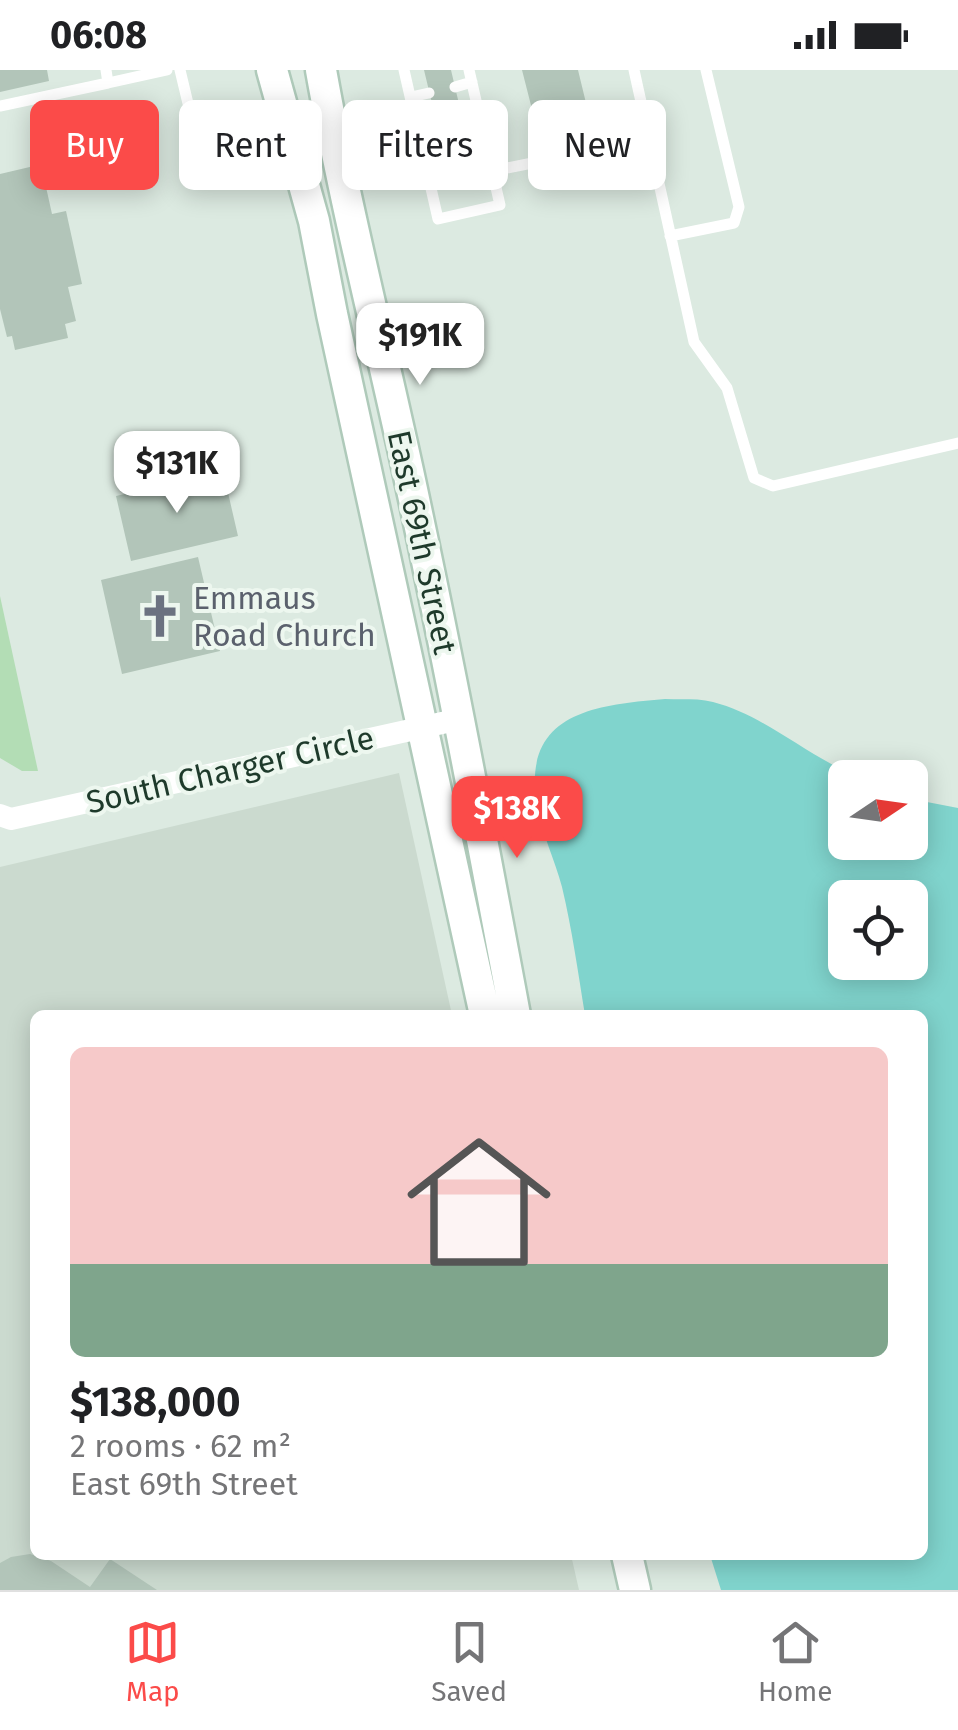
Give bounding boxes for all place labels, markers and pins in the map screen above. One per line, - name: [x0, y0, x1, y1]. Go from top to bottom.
- pin: $191K: [350, 303, 490, 388]
- pin: $131K: [107, 431, 247, 516]
- place label: Emmaus Road Church: [193, 579, 376, 654]
- church icon: Emmaus Road Church: [136, 592, 184, 640]
- pin: $138K: [447, 776, 587, 861]

